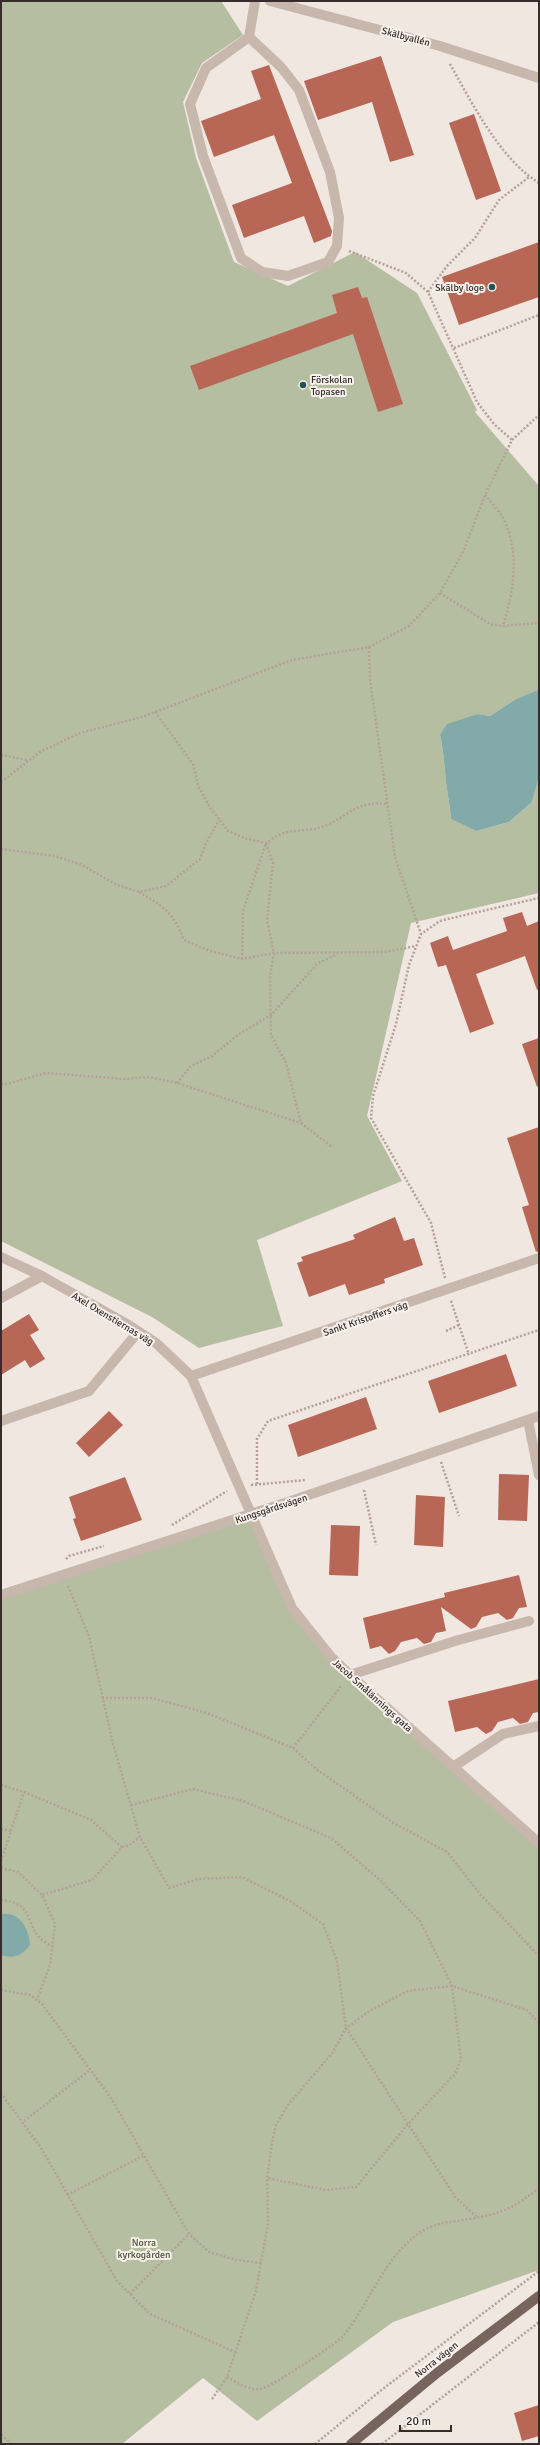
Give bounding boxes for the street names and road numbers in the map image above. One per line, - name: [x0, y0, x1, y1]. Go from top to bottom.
- street label: Skälbyallén: [380, 25, 431, 49]
- street label: Axel Oxenstiernas väg: [69, 1290, 156, 1348]
- street label: Sankt Kristoffers väg: [321, 1299, 409, 1339]
- street label: Kungsgårdsvägen: [234, 1492, 309, 1526]
- street label: Jacob Smålännings gata: [330, 1657, 415, 1735]
- street label: Norra vägen: [412, 2339, 461, 2380]

